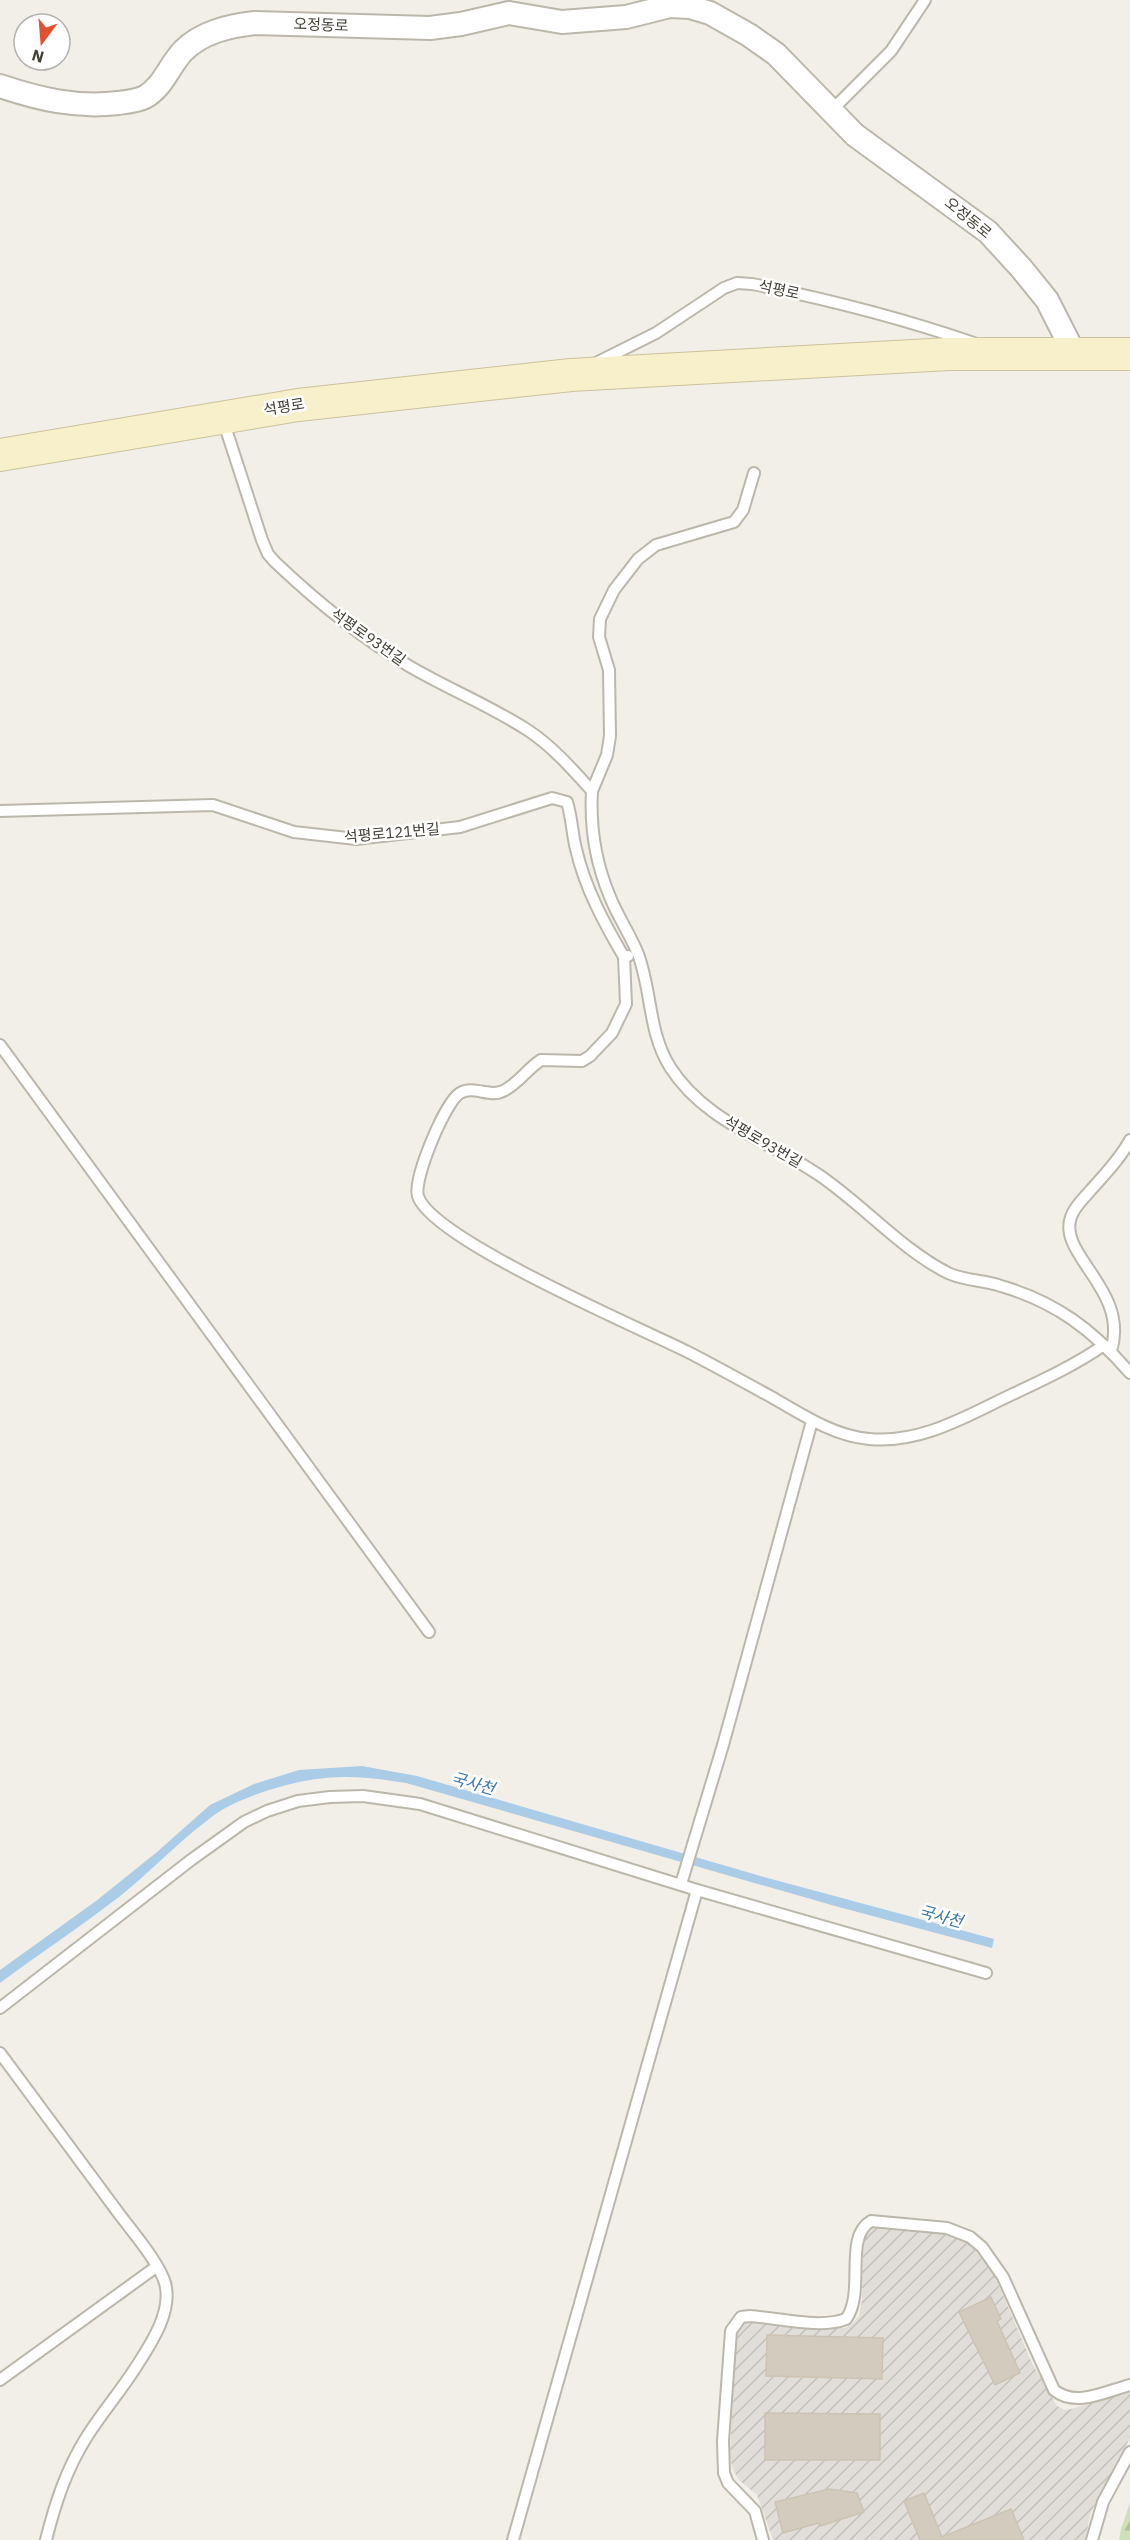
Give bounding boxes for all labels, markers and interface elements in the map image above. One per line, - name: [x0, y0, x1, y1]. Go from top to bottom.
- north arrow: [12, 12, 72, 72]
- street label: 오정동로: [293, 14, 349, 35]
- text: N: [30, 45, 46, 68]
- street label: 오정동로: [941, 193, 996, 242]
- street label: 석평로: [757, 276, 801, 303]
- street label: 석평로: [262, 394, 306, 419]
- street label: 석평로93번길: [327, 604, 409, 669]
- street label: 석평로121번길: [343, 819, 441, 846]
- street label: 석평로93번길: [721, 1112, 806, 1172]
- water label: 국사천: [449, 1767, 499, 1799]
- water label: 국사천: [917, 1901, 967, 1932]

